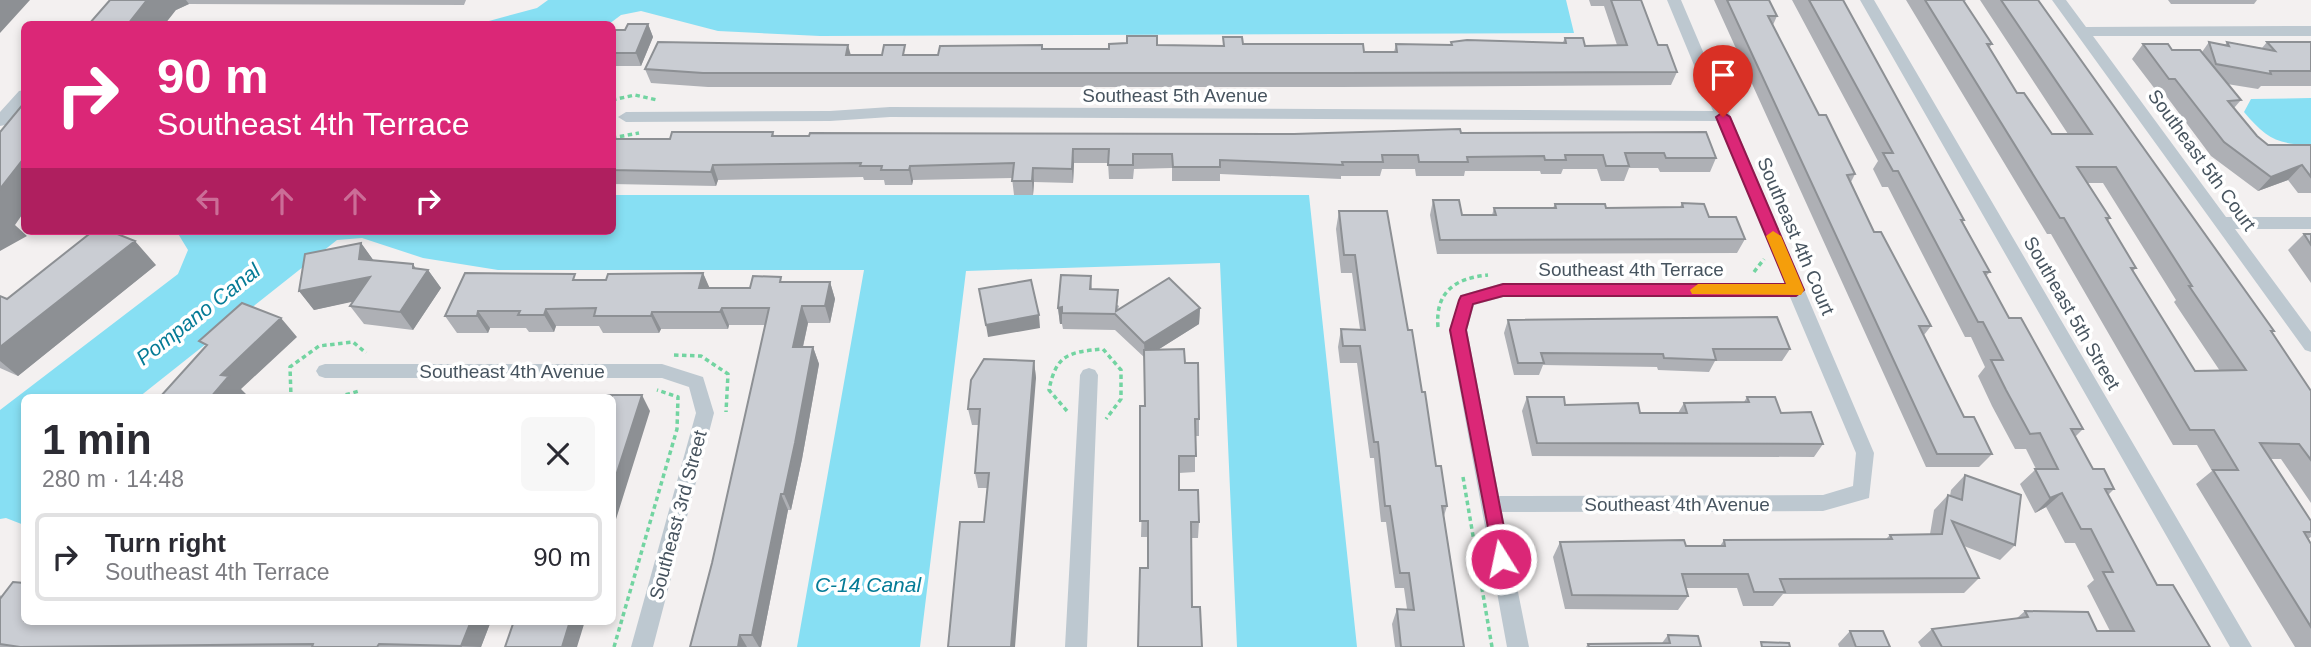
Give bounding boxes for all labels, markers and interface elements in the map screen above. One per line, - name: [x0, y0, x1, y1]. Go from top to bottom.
- pin: [1693, 45, 1753, 117]
- icon: right: [42, 49, 133, 140]
- text: 90 m: [157, 49, 269, 103]
- icon: arrive: [1704, 56, 1742, 94]
- street label: Southeast 5th Avenue: [1082, 85, 1268, 106]
- street label: Southeast 5th Court: [2144, 85, 2261, 235]
- text: Southeast 4th Terrace: [157, 106, 470, 142]
- street label: Southeast 4th Court: [1753, 154, 1839, 319]
- icon: left: [190, 182, 228, 220]
- icon: ahead: [263, 182, 301, 220]
- icon: ahead: [336, 182, 374, 220]
- icon: right: [409, 182, 447, 220]
- street label: Southeast 5th Street: [2020, 233, 2125, 394]
- water label: Pompano Canal: [132, 258, 265, 369]
- street label: Southeast 4th Terrace: [1538, 259, 1724, 280]
- street label: Southeast 4th Avenue: [419, 361, 605, 382]
- text: 1 min: [42, 416, 152, 463]
- button: close: [521, 417, 595, 491]
- street label: Southeast 3rd Street: [645, 427, 711, 602]
- text: 280 m · 14:48: [42, 466, 184, 492]
- street label: Southeast 4th Avenue: [1584, 494, 1770, 515]
- position arrow: [1464, 522, 1538, 596]
- text: Turn right: [105, 528, 226, 558]
- icon: right: [46, 538, 84, 576]
- text: 90 m: [533, 542, 591, 572]
- text: Southeast 4th Terrace: [105, 559, 330, 585]
- water label: C-14 Canal: [815, 573, 922, 596]

